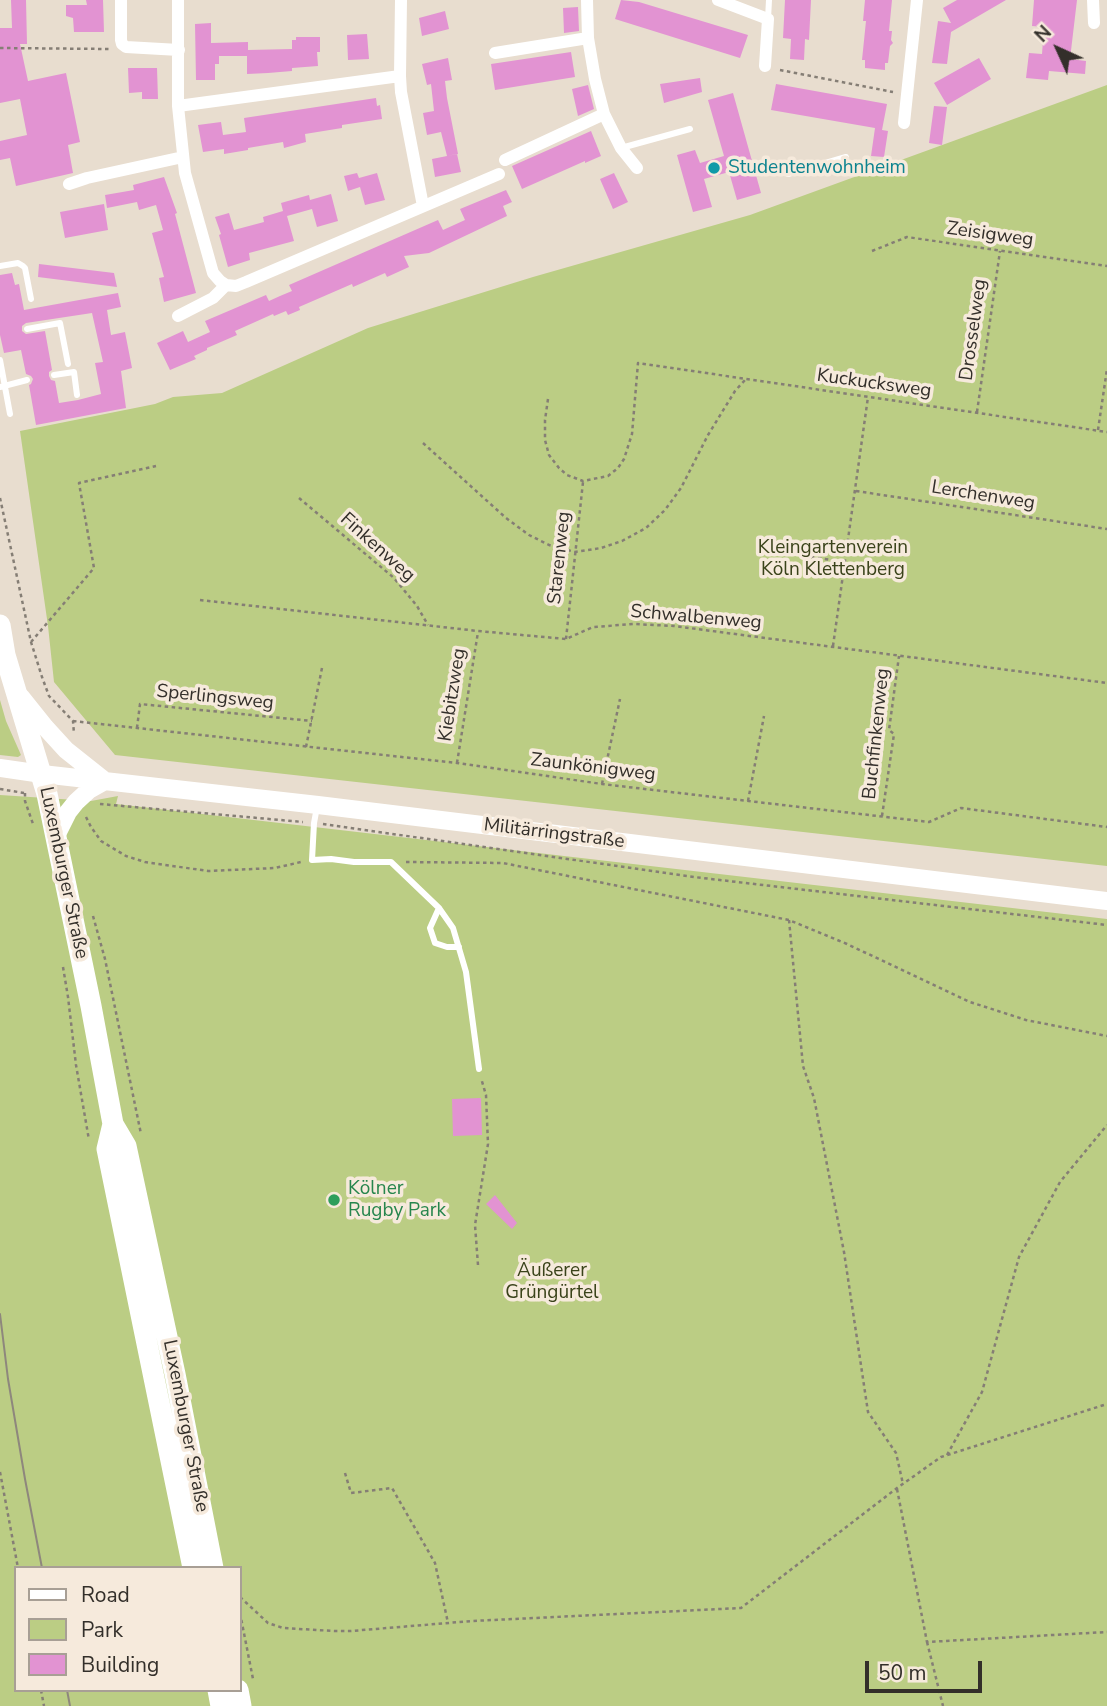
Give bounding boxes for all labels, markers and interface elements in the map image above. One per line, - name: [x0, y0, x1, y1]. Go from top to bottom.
- north arrow: [1023, 14, 1093, 84]
- text: N: [1029, 20, 1057, 48]
- place label: Studentenwohnheim: [728, 157, 906, 179]
- marker: Studentenwohnheim: [706, 160, 722, 176]
- street label: Zeisigweg: [945, 218, 1035, 252]
- street label: Drosselweg: [956, 278, 992, 382]
- street label: Kuckucksweg: [815, 365, 933, 403]
- street label: Lerchenweg: [930, 477, 1036, 515]
- street label: Finkenweg: [335, 508, 419, 588]
- street label: Starenweg: [544, 511, 576, 605]
- park label: Kleingartenverein Köln Klettenberg: [758, 537, 908, 581]
- street label: Schwalbenweg: [629, 601, 763, 635]
- street label: Kiebitzweg: [434, 647, 472, 743]
- street label: Buchfinkenweg: [859, 667, 895, 801]
- street label: Sperlingsweg: [155, 681, 275, 715]
- street label: Zaunkönigweg: [529, 749, 657, 787]
- street label: Luxemburger Straße: [34, 785, 92, 961]
- street label: Militärringstraße: [482, 814, 626, 854]
- place label: Kölner Rugby Park: [348, 1178, 446, 1222]
- marker: Kölner Rugby Park: [326, 1192, 342, 1208]
- park label: Äußerer Grüngürtel: [505, 1260, 599, 1304]
- street label: Luxemburger Straße: [157, 1338, 213, 1514]
- legend: [14, 1566, 242, 1692]
- text: Road: [81, 1581, 130, 1609]
- text: Park: [81, 1616, 123, 1644]
- scale bar: [869, 1646, 986, 1690]
- text: Building: [81, 1651, 159, 1679]
- text: 50 m: [878, 1659, 927, 1687]

